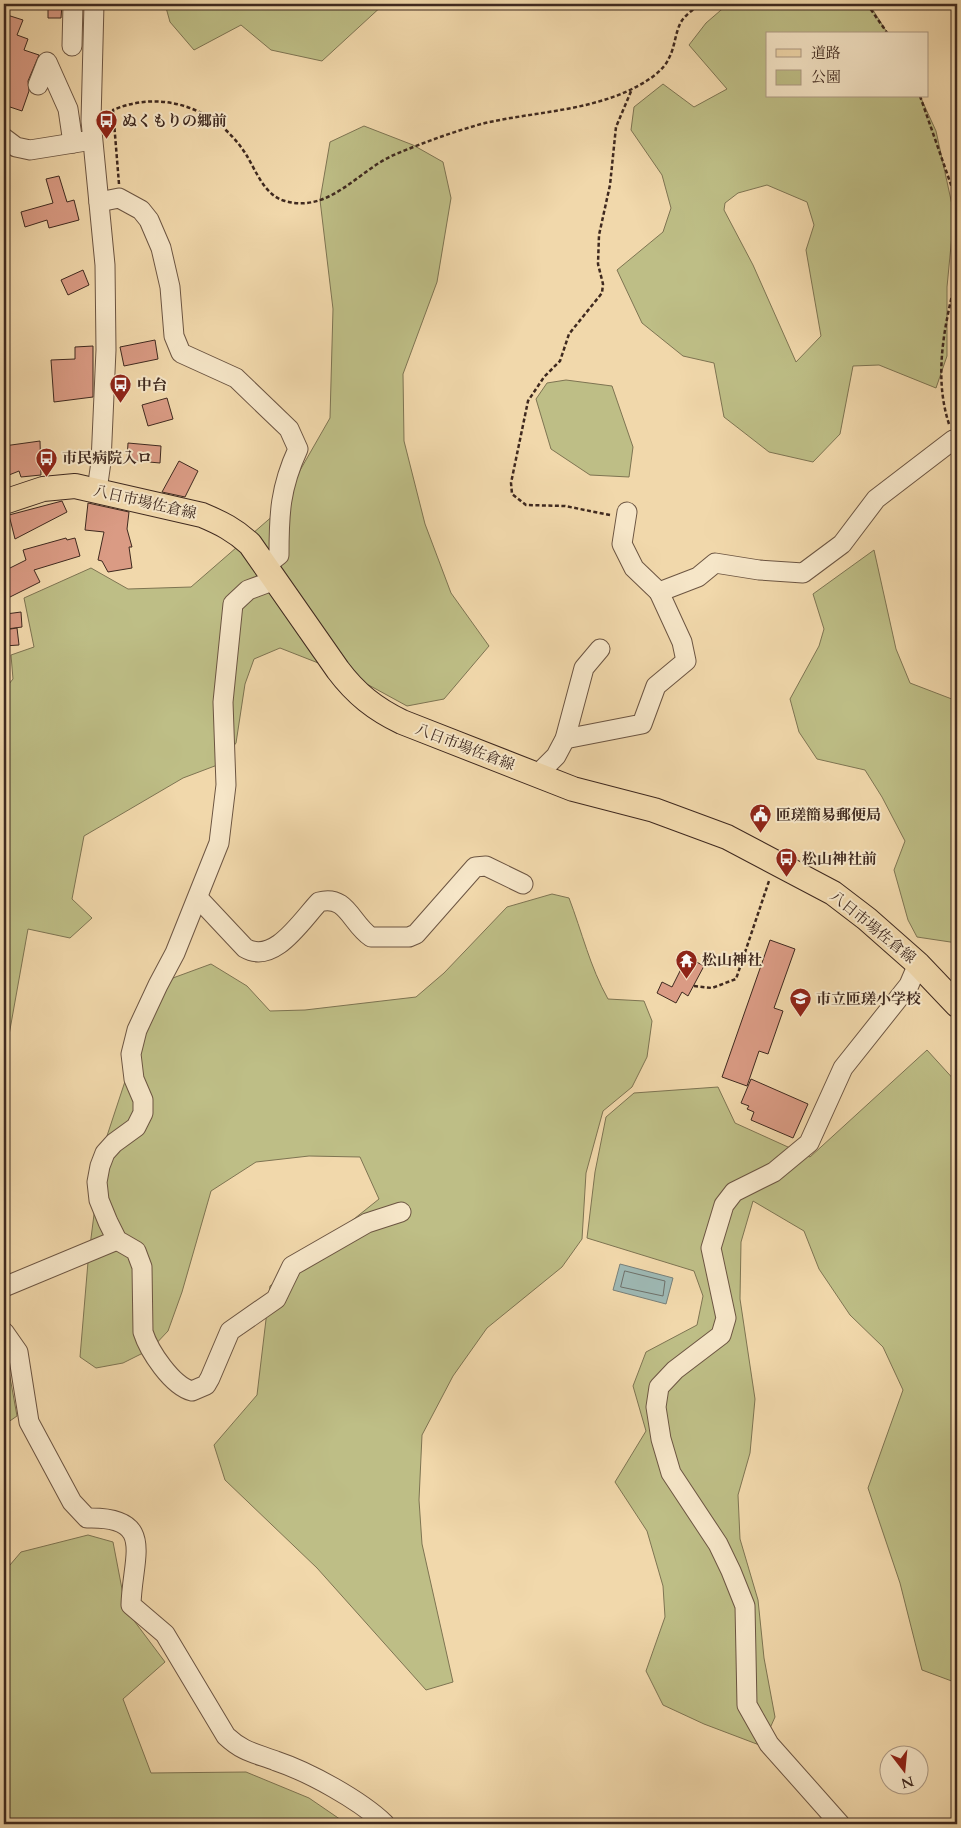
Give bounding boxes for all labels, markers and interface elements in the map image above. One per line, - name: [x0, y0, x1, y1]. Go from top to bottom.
- legend: [766, 32, 928, 98]
- text: 道路: [811, 43, 841, 63]
- text: 公園: [811, 67, 841, 87]
- bus stop icon: ぬくもりの郷前: [94, 109, 118, 140]
- place label: ぬくもりの郷前: [122, 111, 227, 131]
- bus stop icon: 中台: [109, 373, 133, 404]
- place label: 中台: [137, 375, 167, 395]
- bus stop icon: 市民病院入ロ: [34, 446, 58, 477]
- place label: 市民病院入ロ: [62, 448, 152, 468]
- street label: 八日市場佐倉線: [92, 480, 198, 524]
- street label: 八日市場佐倉線: [412, 719, 518, 775]
- public building icon: 匝瑳簡易郵便局: [748, 803, 772, 834]
- place label: 匝瑳簡易郵便局: [776, 805, 881, 825]
- bus stop icon: 松山神社前: [774, 847, 798, 878]
- place label: 松山神社前: [802, 849, 877, 869]
- street label: 八日市場佐倉線: [826, 886, 920, 968]
- temple icon: 松山神社: [674, 948, 698, 979]
- place label: 松山神社: [702, 950, 762, 970]
- school or university icon: 市立匝瑳小学校: [788, 987, 812, 1018]
- place label: 市立匝瑳小学校: [816, 989, 921, 1009]
- north arrow: [878, 1746, 928, 1796]
- text: N: [899, 1771, 916, 1793]

